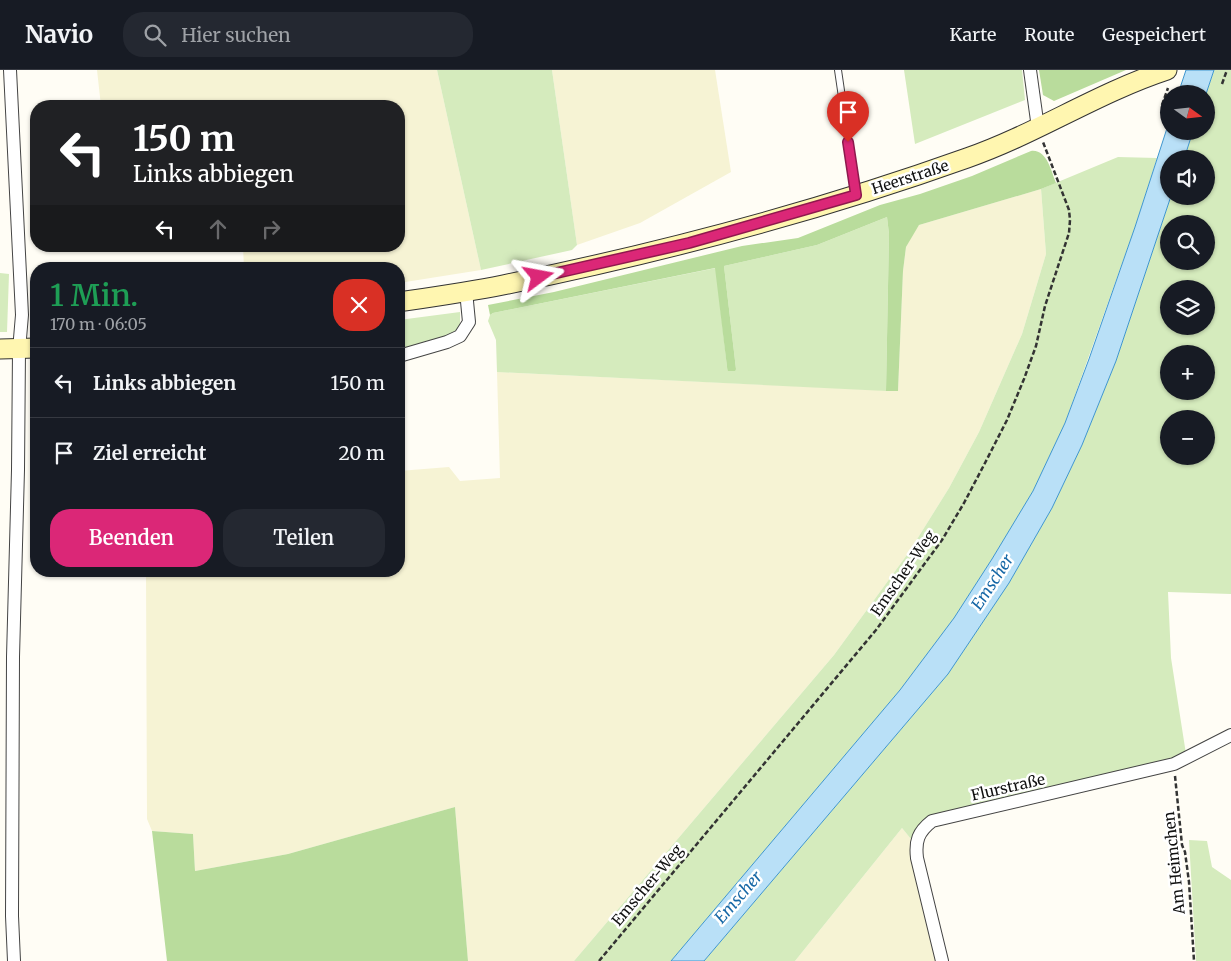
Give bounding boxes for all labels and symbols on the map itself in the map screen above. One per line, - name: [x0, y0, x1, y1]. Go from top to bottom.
- north arrow: [1160, 85, 1215, 140]
- pin: [827, 91, 869, 142]
- street label: Heerstraße: [869, 156, 951, 198]
- position arrow: [512, 250, 564, 302]
- street label: Emscher-Weg: [866, 526, 940, 620]
- water label: Emscher: [967, 550, 1018, 614]
- street label: Flurstraße: [969, 769, 1047, 805]
- street label: Am Heimchen: [1159, 811, 1189, 916]
- street label: Emscher-Weg: [607, 840, 687, 930]
- water label: Emscher: [710, 867, 766, 927]

